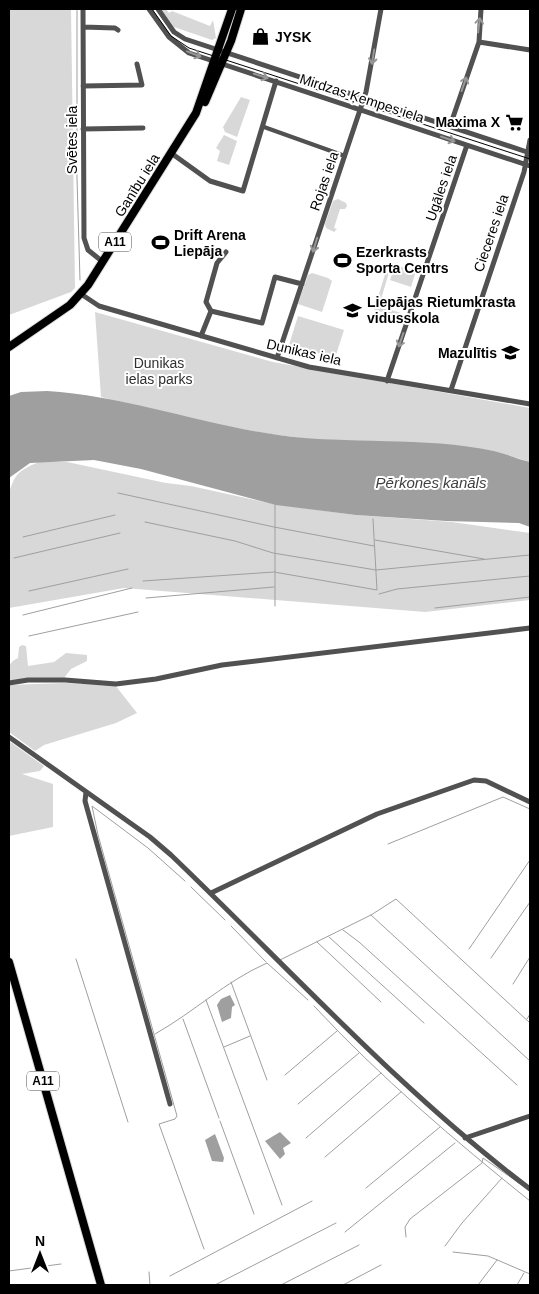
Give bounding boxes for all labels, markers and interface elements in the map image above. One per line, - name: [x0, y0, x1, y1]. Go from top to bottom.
- one-way arrow: [474, 17, 484, 33]
- shop icon: JYSK: [251, 27, 271, 47]
- place label: JYSK: [275, 29, 312, 45]
- one-way arrow: [368, 49, 378, 65]
- one-way arrow: [186, 50, 201, 59]
- street label: Mirdzas Ķempes iela: [298, 70, 426, 126]
- one-way arrow: [252, 72, 268, 82]
- one-way arrow: [460, 76, 470, 92]
- street label: Svētes iela: [64, 106, 80, 174]
- supermarket icon: Maxima X: [504, 112, 524, 132]
- place label: Maxima X: [435, 114, 501, 130]
- one-way arrow: [440, 134, 456, 144]
- street label: Rojas iela: [306, 149, 342, 213]
- street label: Ganību iela: [111, 150, 163, 220]
- street label: Ugāles iela: [422, 152, 460, 223]
- street label: Cieceres iela: [470, 192, 512, 274]
- place label: Drift Arena Liepāja: [174, 227, 246, 259]
- road number: A11: [99, 232, 131, 252]
- sports icon: Drift Arena Liepāja: [150, 233, 170, 253]
- one-way arrow: [309, 237, 319, 253]
- place label: Ezerkrasts Sporta Centrs: [356, 244, 449, 276]
- sports icon: Ezerkrasts Sporta Centrs: [332, 250, 352, 270]
- place label: Liepājas Rietumkrasta vidusskola: [367, 294, 516, 326]
- school or university icon: Liepājas Rietumkrasta vidusskola: [343, 300, 363, 320]
- one-way arrow: [396, 332, 405, 348]
- street label: Dunikas iela: [265, 336, 343, 368]
- school or university icon: Mazulītis: [501, 343, 521, 363]
- place label: Mazulītis: [438, 345, 497, 361]
- park label: Dunikas ielas parks: [126, 355, 192, 387]
- water label: Pērkones kanāls: [376, 474, 487, 491]
- road number: A11: [27, 1072, 59, 1090]
- north arrow: [15, 1229, 65, 1279]
- text: N: [35, 1233, 45, 1249]

